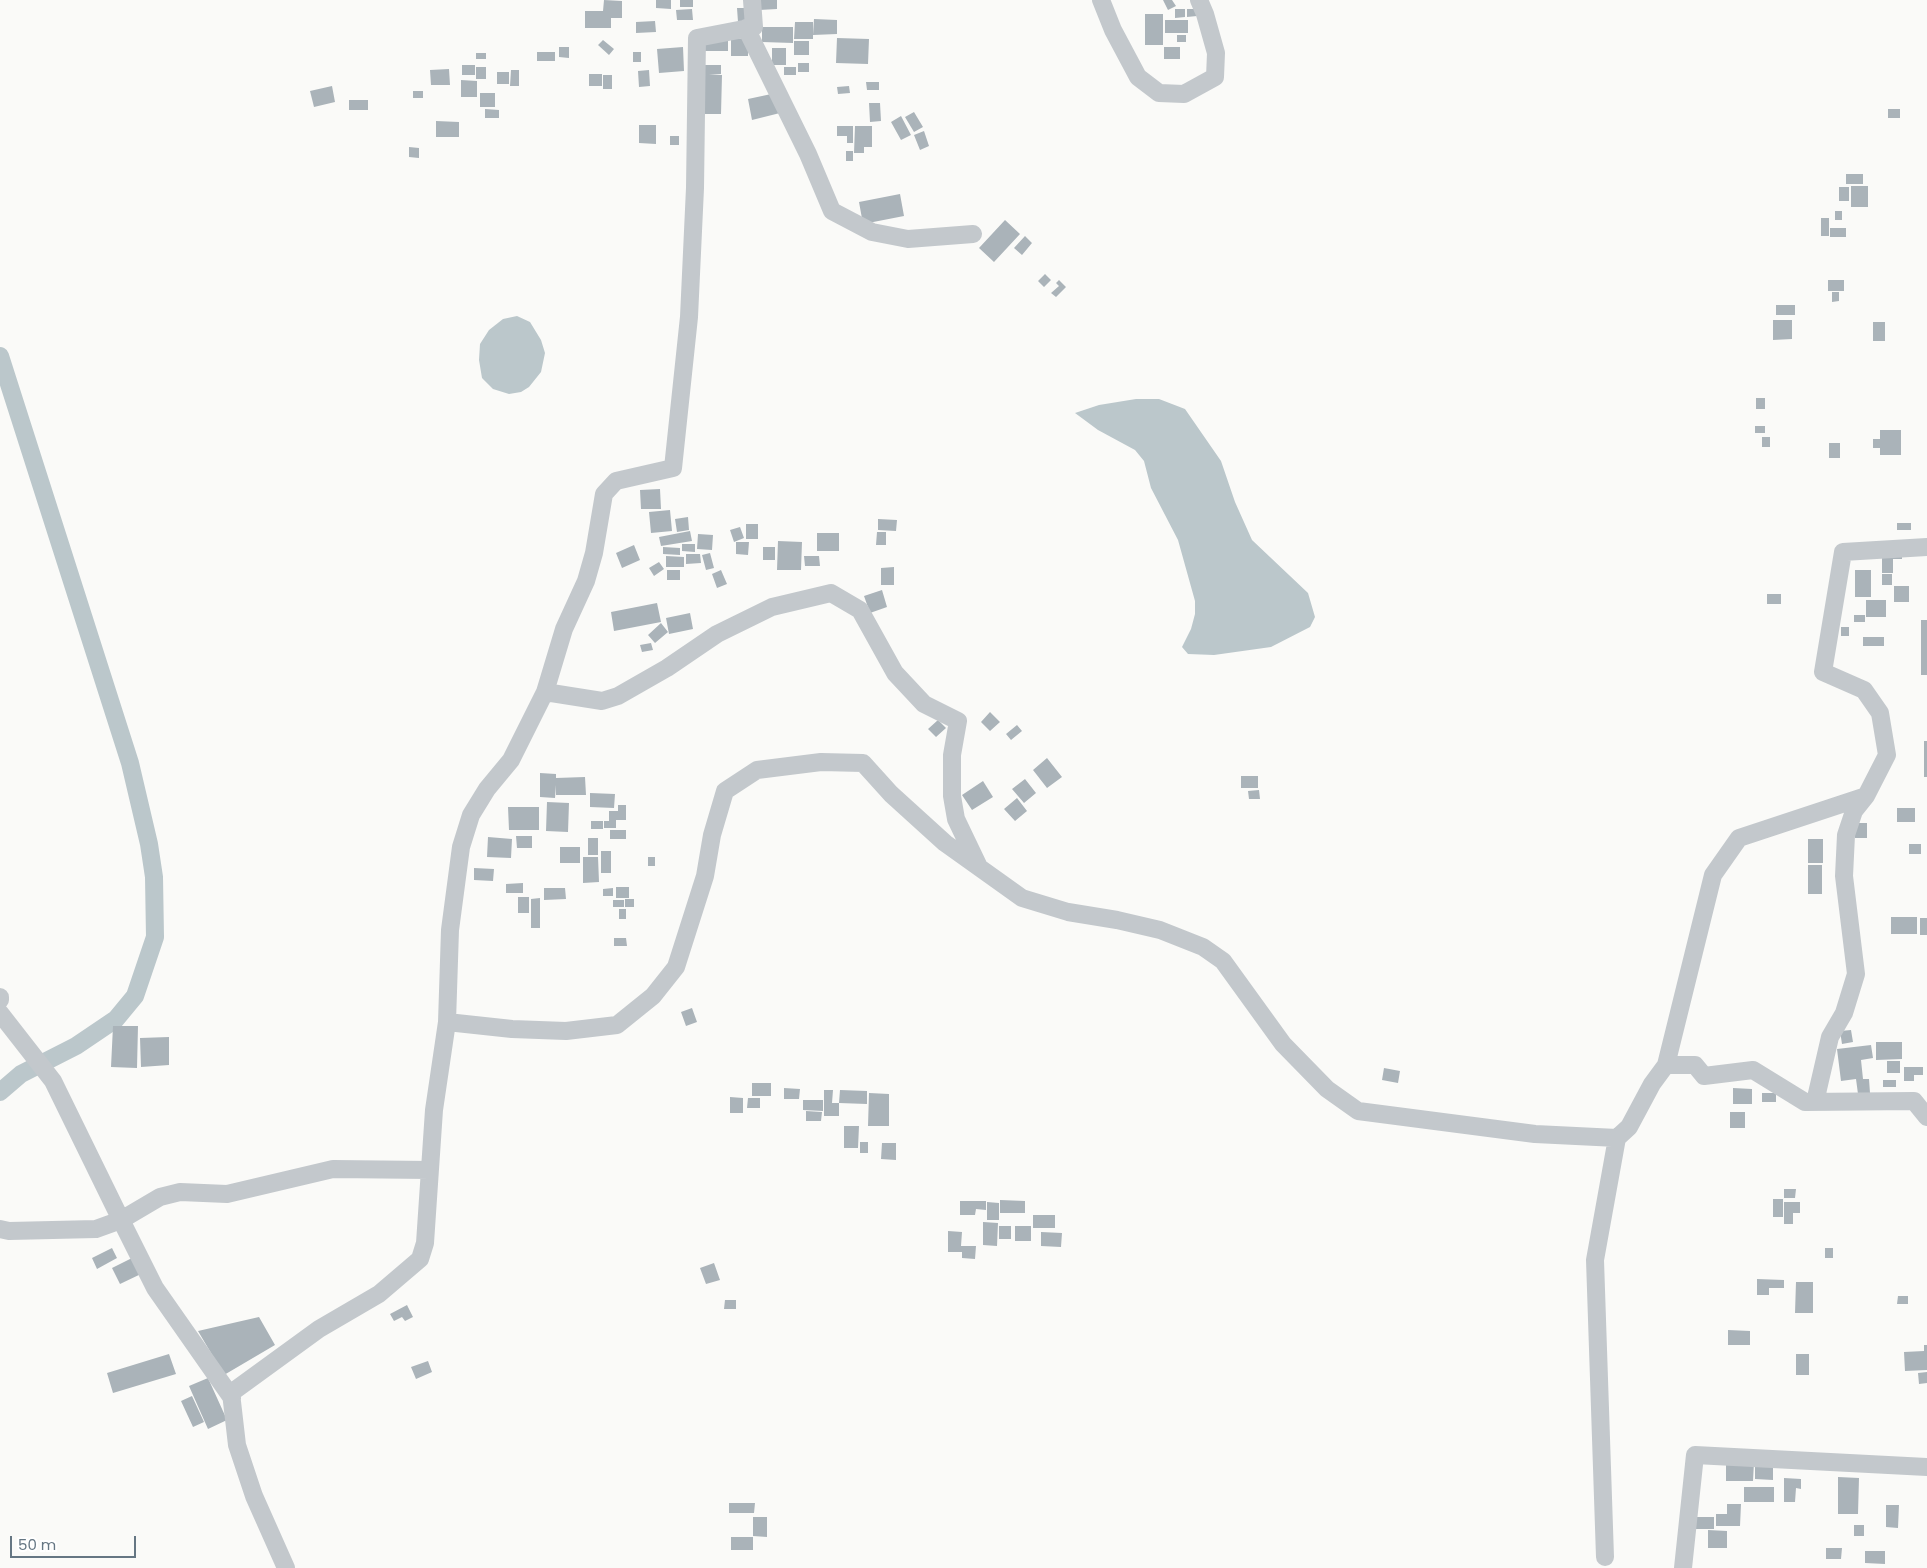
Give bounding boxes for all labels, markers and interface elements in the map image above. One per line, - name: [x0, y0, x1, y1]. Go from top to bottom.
- scale bar: [12, 1526, 139, 1558]
- text: 50 m: [18, 1534, 56, 1555]

